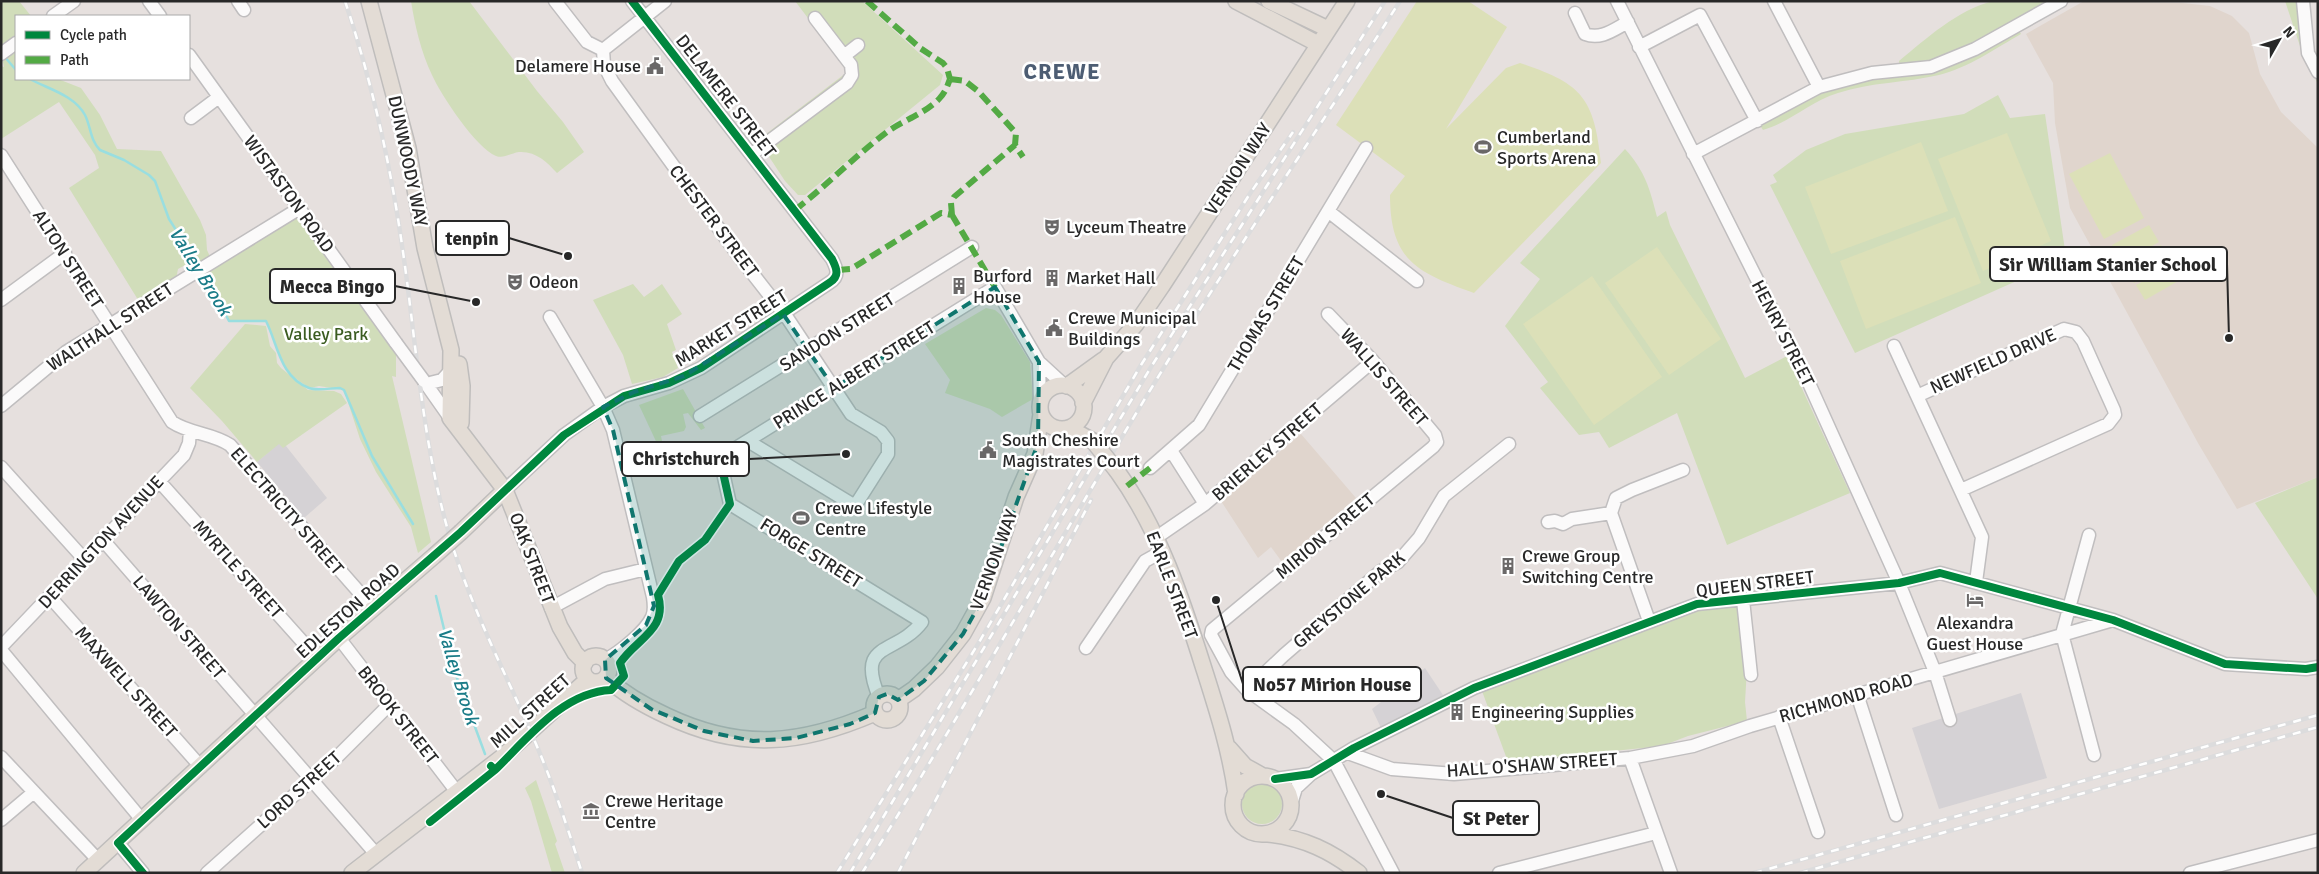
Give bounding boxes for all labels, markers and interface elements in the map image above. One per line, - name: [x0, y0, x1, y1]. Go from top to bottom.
- legend: [15, 15, 190, 80]
- north arrow: [2254, 15, 2304, 65]
- text: N: [2279, 23, 2298, 41]
- text: Cycle path: [60, 26, 127, 44]
- street label: DELAMERE STREET: [671, 30, 781, 162]
- text: Path: [60, 51, 89, 69]
- place label: Delamere House: [515, 55, 641, 77]
- public building icon: Delamere House: [645, 56, 665, 76]
- district label: CREWE: [1023, 58, 1101, 85]
- street label: DUNWOODY WAY: [383, 94, 433, 228]
- street label: VERNON WAY: [1200, 119, 1276, 219]
- place label: Cumberland Sports Arena: [1497, 126, 1596, 169]
- street label: WISTASTON ROAD: [239, 131, 339, 257]
- sports icon: Cumberland Sports Arena: [1473, 137, 1493, 157]
- street label: CHESTER STREET: [665, 160, 763, 282]
- street label: ALTON STREET: [28, 206, 108, 313]
- place label: Lyceum Theatre: [1066, 216, 1186, 238]
- theatre icon: Lyceum Theatre: [1042, 217, 1062, 237]
- callout: tenpin: [436, 221, 509, 255]
- water label: Valley Brook: [163, 223, 238, 322]
- text: tenpin: [444, 227, 499, 251]
- callout: Sir William Stanier School: [1990, 247, 2227, 281]
- street label: THOMAS STREET: [1223, 252, 1309, 376]
- text: Sir William Stanier School: [1999, 253, 2217, 277]
- place label: Burford House: [973, 265, 1032, 308]
- place label: Market Hall: [1066, 267, 1156, 289]
- building icon: Market Hall: [1042, 268, 1062, 288]
- callout: Mecca Bingo: [270, 269, 395, 303]
- place label: Odeon: [529, 271, 579, 293]
- theatre icon: Odeon: [505, 272, 525, 292]
- text: Mecca Bingo: [280, 275, 385, 299]
- building icon: Burford House: [949, 276, 969, 296]
- street label: HENRY STREET: [1747, 276, 1819, 390]
- street label: WALTHALL STREET: [43, 278, 177, 376]
- street label: MARKET STREET: [671, 285, 791, 371]
- street label: SANDON STREET: [775, 288, 899, 376]
- place label: Crewe Municipal Buildings: [1068, 307, 1196, 350]
- street label: PRINCE ALBERT STREET: [769, 316, 939, 434]
- public building icon: Crewe Municipal Buildings: [1044, 318, 1064, 338]
- park label: Valley Park: [284, 323, 368, 345]
- street label: NEWFIELD DRIVE: [1927, 323, 2059, 399]
- street label: WALLIS STREET: [1336, 324, 1432, 430]
- street label: BRIERLEY STREET: [1207, 398, 1327, 506]
- place label: South Cheshire Magistrates Court: [1002, 429, 1140, 472]
- public building icon: South Cheshire Magistrates Court: [978, 440, 998, 460]
- callout: Christchurch: [622, 442, 749, 476]
- street label: ELECTRICITY STREET: [226, 443, 348, 579]
- text: Christchurch: [632, 447, 740, 471]
- street label: DERRINGTON AVENUE: [34, 471, 168, 613]
- street label: MIRION STREET: [1271, 488, 1379, 584]
- place label: Crewe Lifestyle Centre: [815, 497, 932, 540]
- street label: VERNON WAY: [966, 507, 1022, 613]
- sports icon: Crewe Lifestyle Centre: [791, 508, 811, 528]
- street label: OAK STREET: [505, 509, 559, 607]
- street label: FORGE STREET: [756, 513, 866, 593]
- street label: MYRTLE STREET: [188, 515, 288, 623]
- street label: EARLE STREET: [1141, 528, 1203, 642]
- place label: Crewe Group Switching Centre: [1522, 545, 1653, 588]
- street label: GREYSTONE PARK: [1289, 547, 1410, 653]
- building icon: Crewe Group Switching Centre: [1498, 556, 1518, 576]
- street label: EDLESTON ROAD: [292, 559, 404, 663]
- street label: QUEEN STREET: [1695, 566, 1815, 602]
- street label: LAWTON STREET: [128, 571, 230, 683]
- hotel icon: Alexandra Guest House: [1965, 590, 1985, 610]
- place label: Alexandra Guest House: [1927, 612, 2023, 655]
- street label: MAXWELL STREET: [70, 622, 182, 742]
- water label: Valley Brook: [432, 625, 485, 729]
- street label: BROOK STREET: [353, 662, 443, 768]
- callout: No57 Mirion House: [1243, 667, 1421, 701]
- street label: RICHMOND ROAD: [1777, 668, 1915, 728]
- street label: MILL STREET: [485, 669, 575, 753]
- text: No57 Mirion House: [1253, 673, 1411, 697]
- place label: Engineering Supplies: [1471, 701, 1634, 723]
- building icon: Engineering Supplies: [1447, 702, 1467, 722]
- street label: LORD STREET: [252, 746, 346, 834]
- street label: HALL O'SHAW STREET: [1446, 748, 1618, 782]
- place label: Crewe Heritage Centre: [605, 790, 723, 833]
- museum icon: Crewe Heritage Centre: [581, 801, 601, 821]
- callout: St Peter: [1453, 801, 1539, 835]
- text: St Peter: [1463, 807, 1529, 831]

